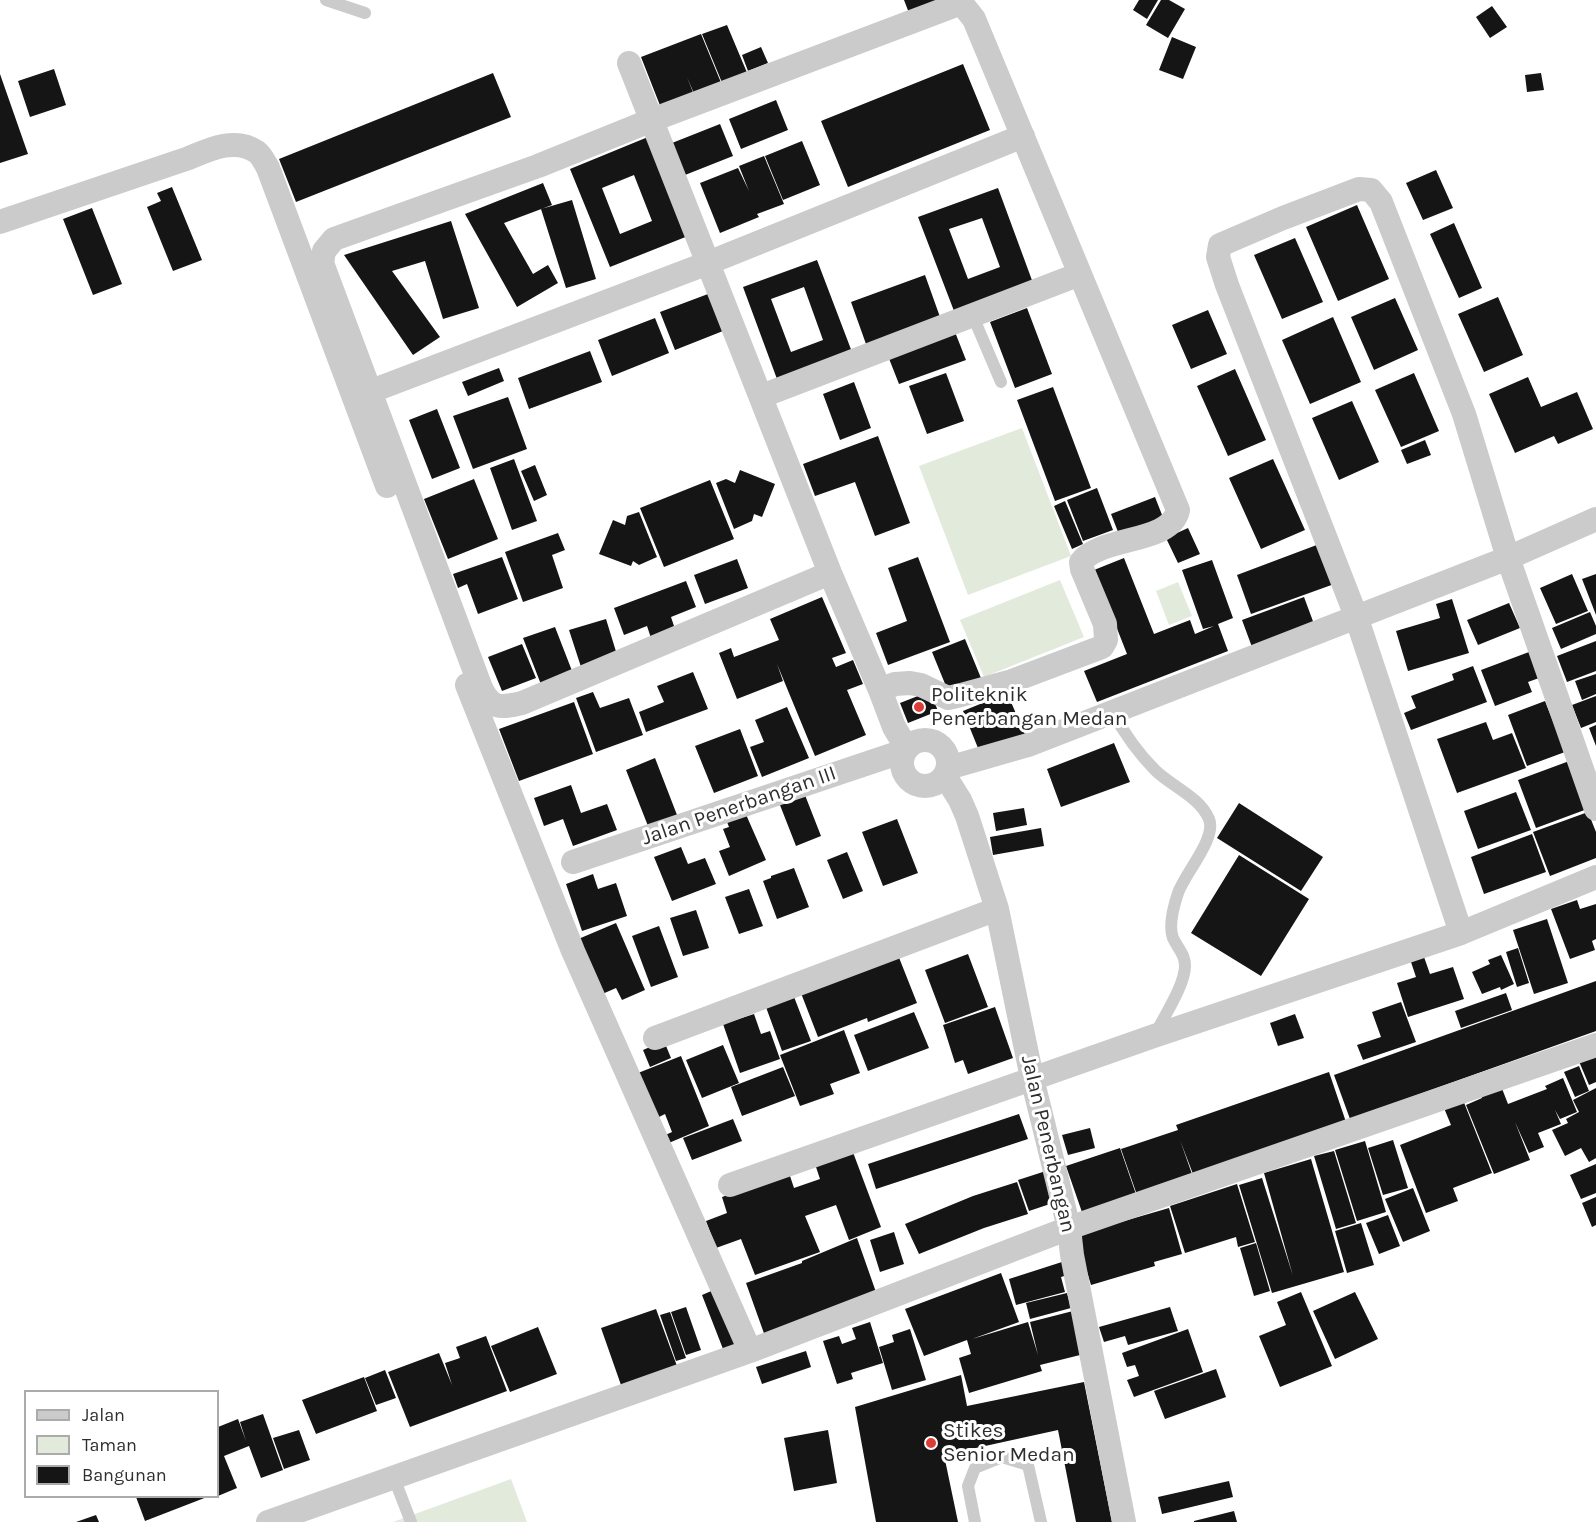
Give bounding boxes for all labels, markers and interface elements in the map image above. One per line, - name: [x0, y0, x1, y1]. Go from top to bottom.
- place label: Politeknik Penerbangan Medan: [931, 682, 1127, 732]
- marker: Politeknik Penerbangan Medan: [912, 700, 926, 714]
- street label: Jalan Penerbangan III: [638, 761, 840, 851]
- street label: Jalan Penerbangan: [1015, 1053, 1081, 1235]
- legend: [24, 1390, 219, 1498]
- text: Jalan: [82, 1404, 125, 1426]
- place label: Stikes Senior Medan: [943, 1418, 1075, 1468]
- text: Taman: [82, 1434, 137, 1456]
- marker: Stikes Senior Medan: [924, 1436, 938, 1450]
- text: Bangunan: [82, 1464, 167, 1486]

